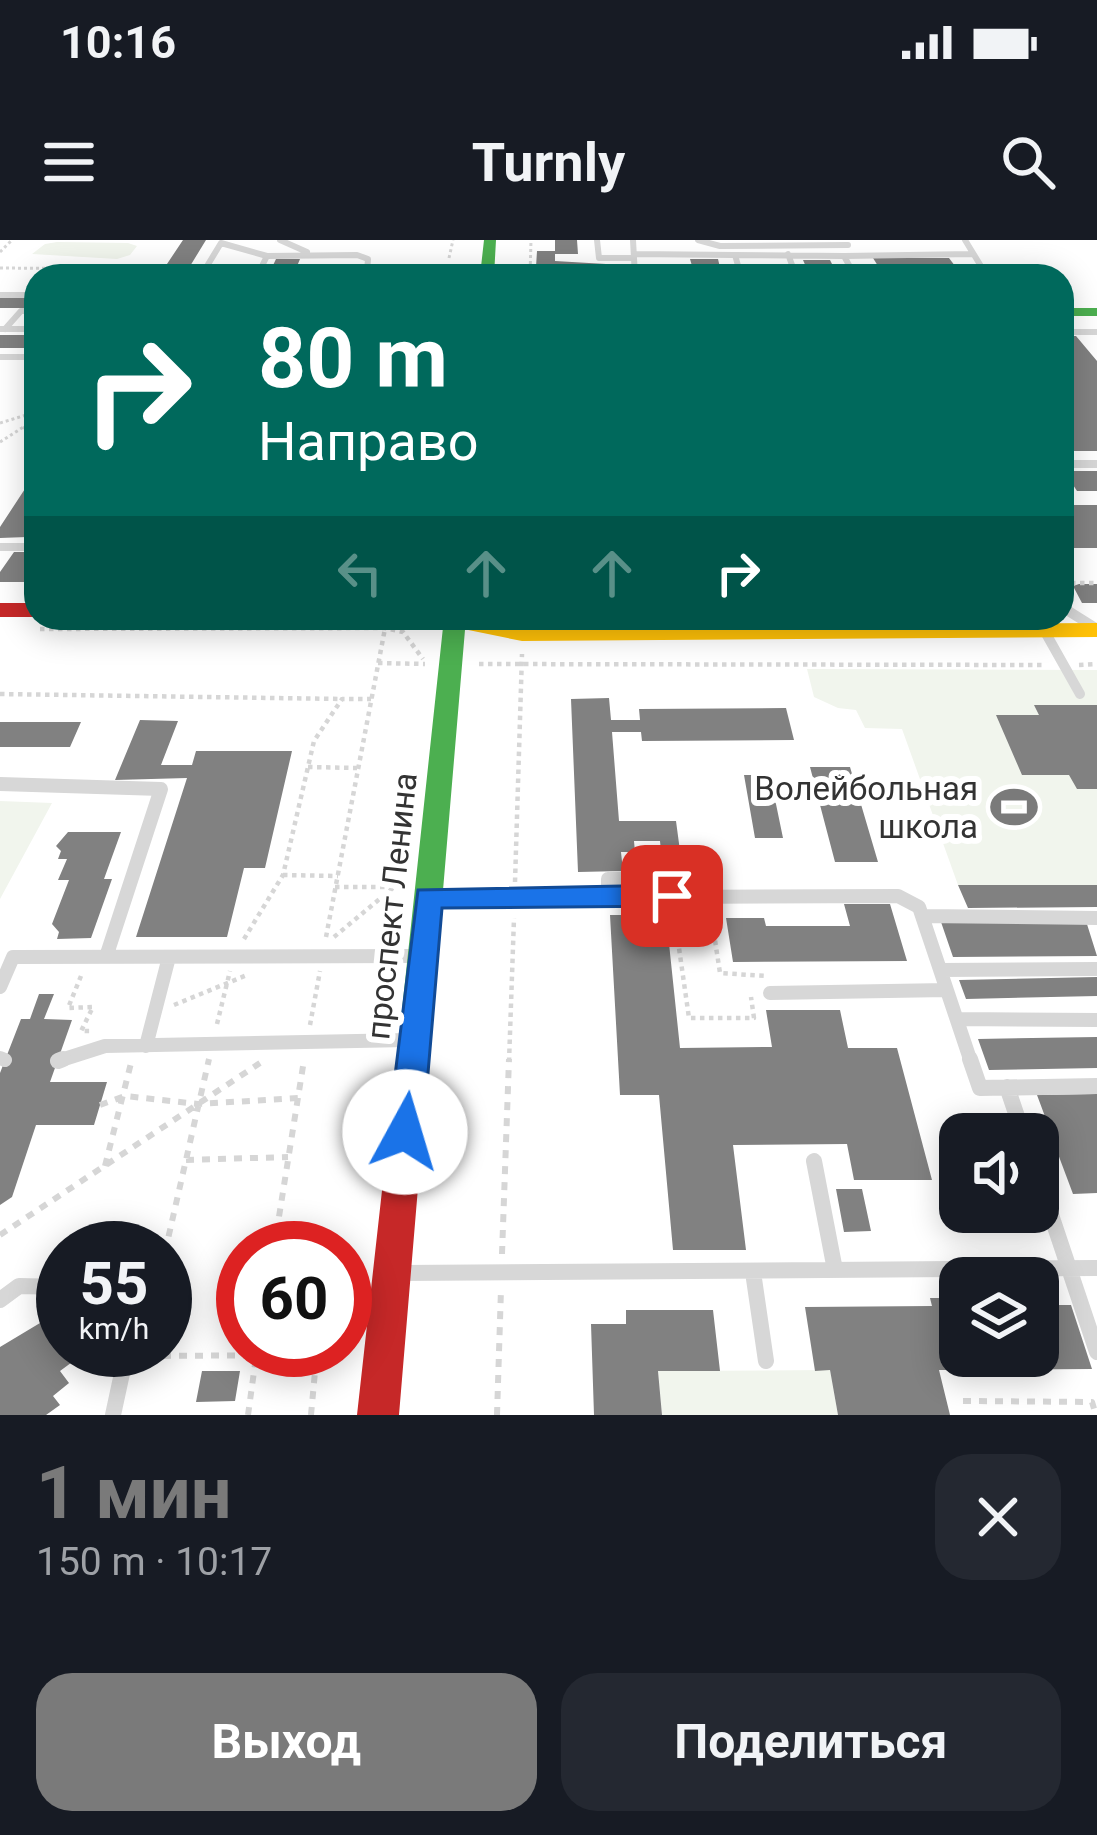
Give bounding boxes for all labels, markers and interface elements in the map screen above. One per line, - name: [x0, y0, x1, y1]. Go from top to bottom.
- text: 10:16: [60, 16, 176, 69]
- icon: menu: [36, 129, 102, 195]
- icon: search: [995, 129, 1061, 195]
- text: Turnly: [472, 131, 625, 194]
- text: 80 m: [258, 309, 448, 408]
- icon: right: [60, 312, 216, 468]
- text: Направо: [258, 410, 478, 473]
- icon: left: [327, 540, 393, 606]
- icon: ahead: [453, 540, 519, 606]
- icon: ahead: [579, 540, 645, 606]
- icon: right: [705, 540, 771, 606]
- place label: Волейбольная школа: [754, 769, 978, 846]
- street label: проспект Ленина: [358, 771, 425, 1041]
- sports icon: Волейбольная школа: [989, 782, 1039, 832]
- pin: [621, 845, 723, 947]
- icon: arrive: [639, 863, 705, 929]
- position arrow: [342, 1069, 468, 1195]
- map controls: [939, 1113, 1059, 1377]
- button: sound: [939, 1113, 1059, 1233]
- speed limit sign: 60: [216, 1221, 372, 1377]
- text: 55: [80, 1248, 148, 1319]
- button: layers: [939, 1257, 1059, 1377]
- text: km/h: [79, 1311, 149, 1346]
- text: 1 мин: [36, 1451, 231, 1536]
- button: close: [935, 1454, 1061, 1580]
- text: 150 m · 10:17: [36, 1539, 272, 1585]
- button: Выход: [36, 1673, 537, 1811]
- button: Поделиться: [561, 1673, 1061, 1811]

